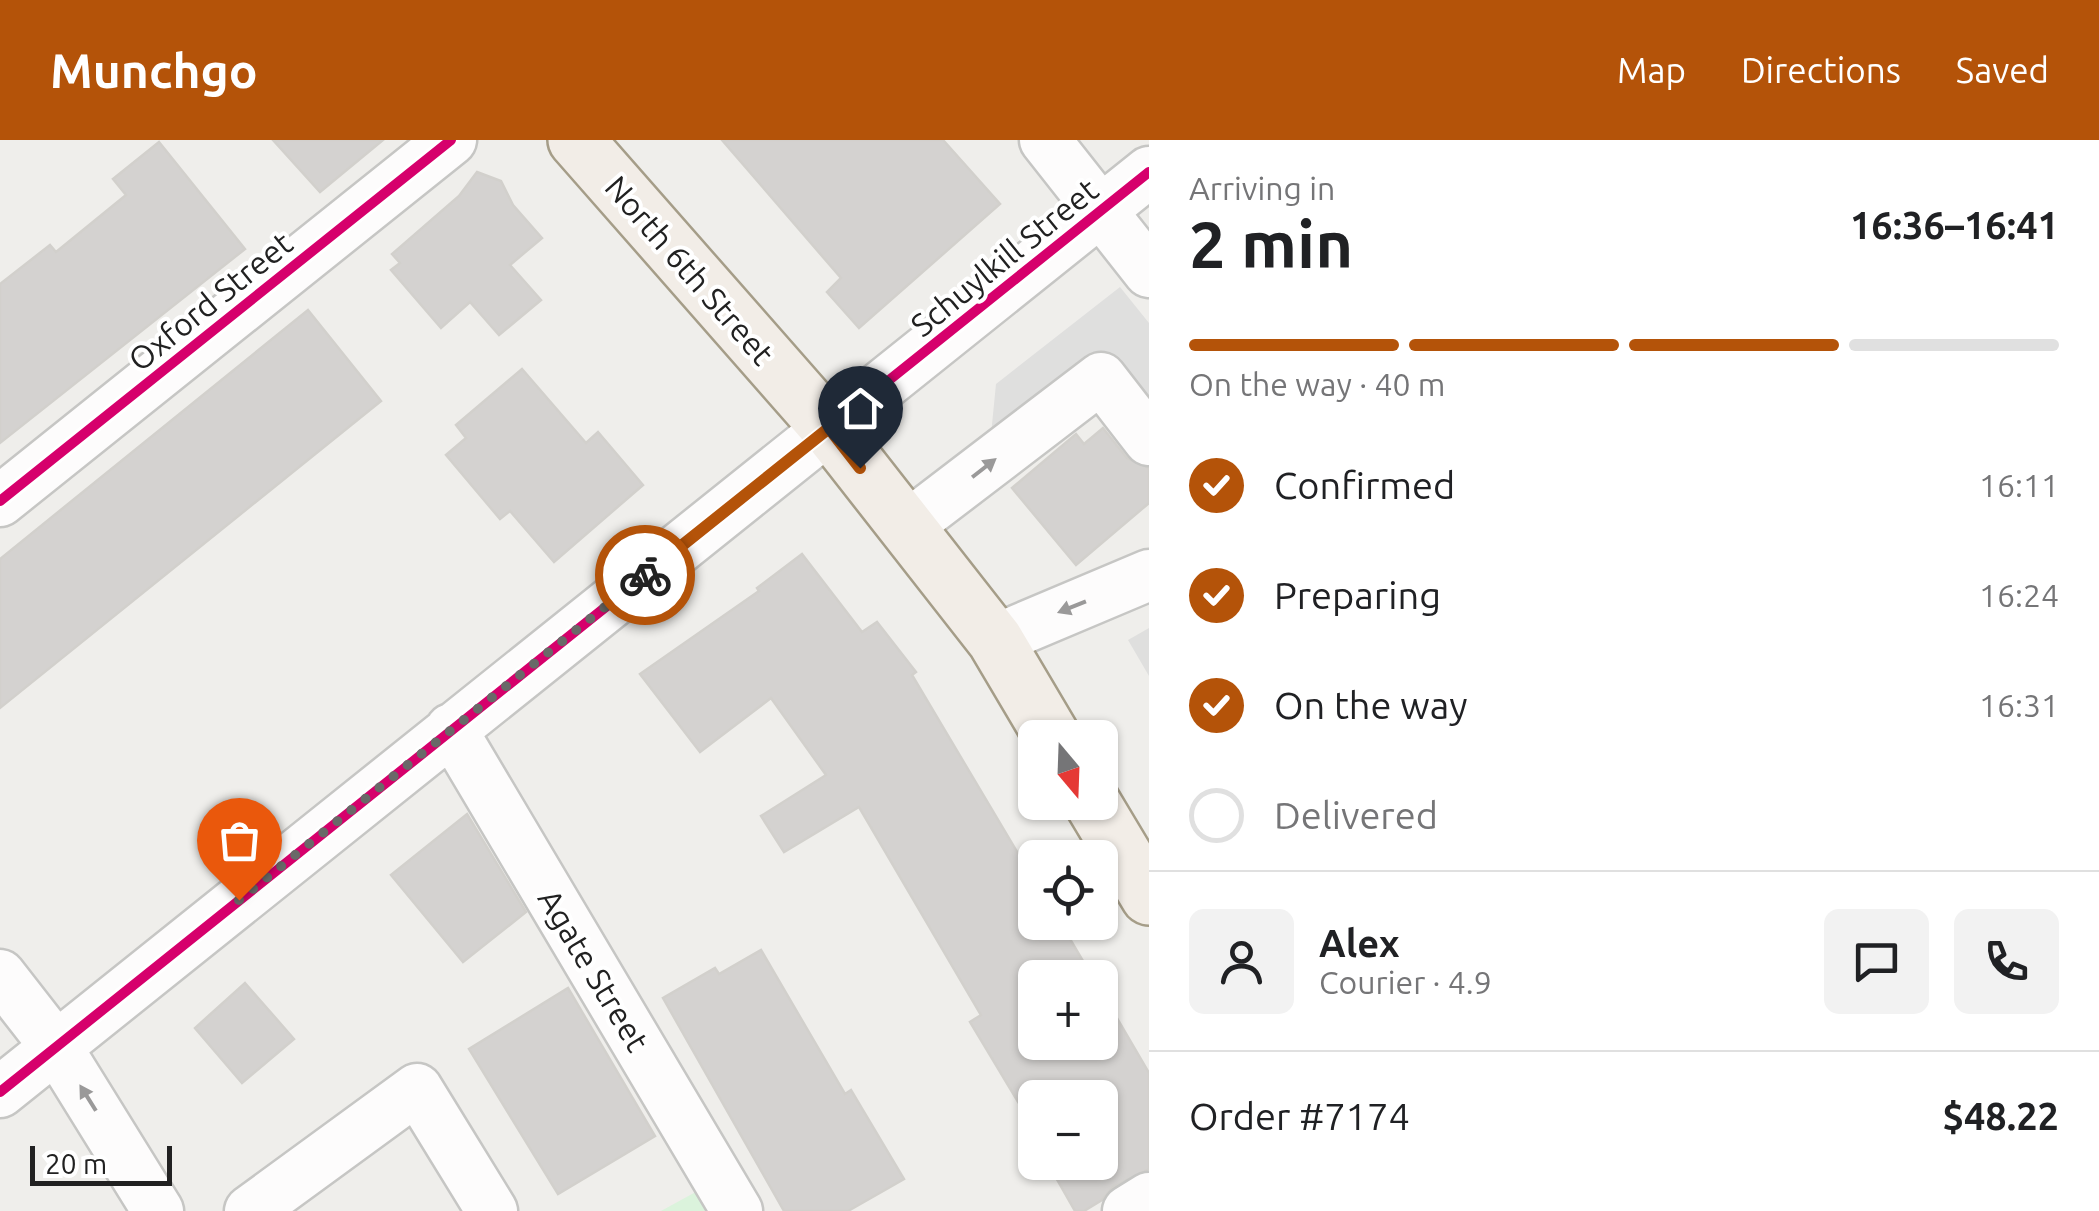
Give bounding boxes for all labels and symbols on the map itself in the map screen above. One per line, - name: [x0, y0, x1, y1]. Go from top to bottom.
- street label: North 6th Street: [599, 169, 782, 372]
- street label: Schuylkill Street: [904, 171, 1105, 343]
- street label: Oxford Street: [121, 224, 299, 378]
- pin: [818, 366, 903, 469]
- one-way arrow: [971, 458, 997, 479]
- courier: [595, 525, 695, 625]
- one-way arrow: [1057, 600, 1087, 616]
- north arrow: [1018, 720, 1118, 820]
- pin: [197, 798, 282, 901]
- street label: Agate Street: [532, 883, 657, 1058]
- one-way arrow: [80, 1085, 98, 1112]
- scale bar: [30, 1141, 172, 1186]

